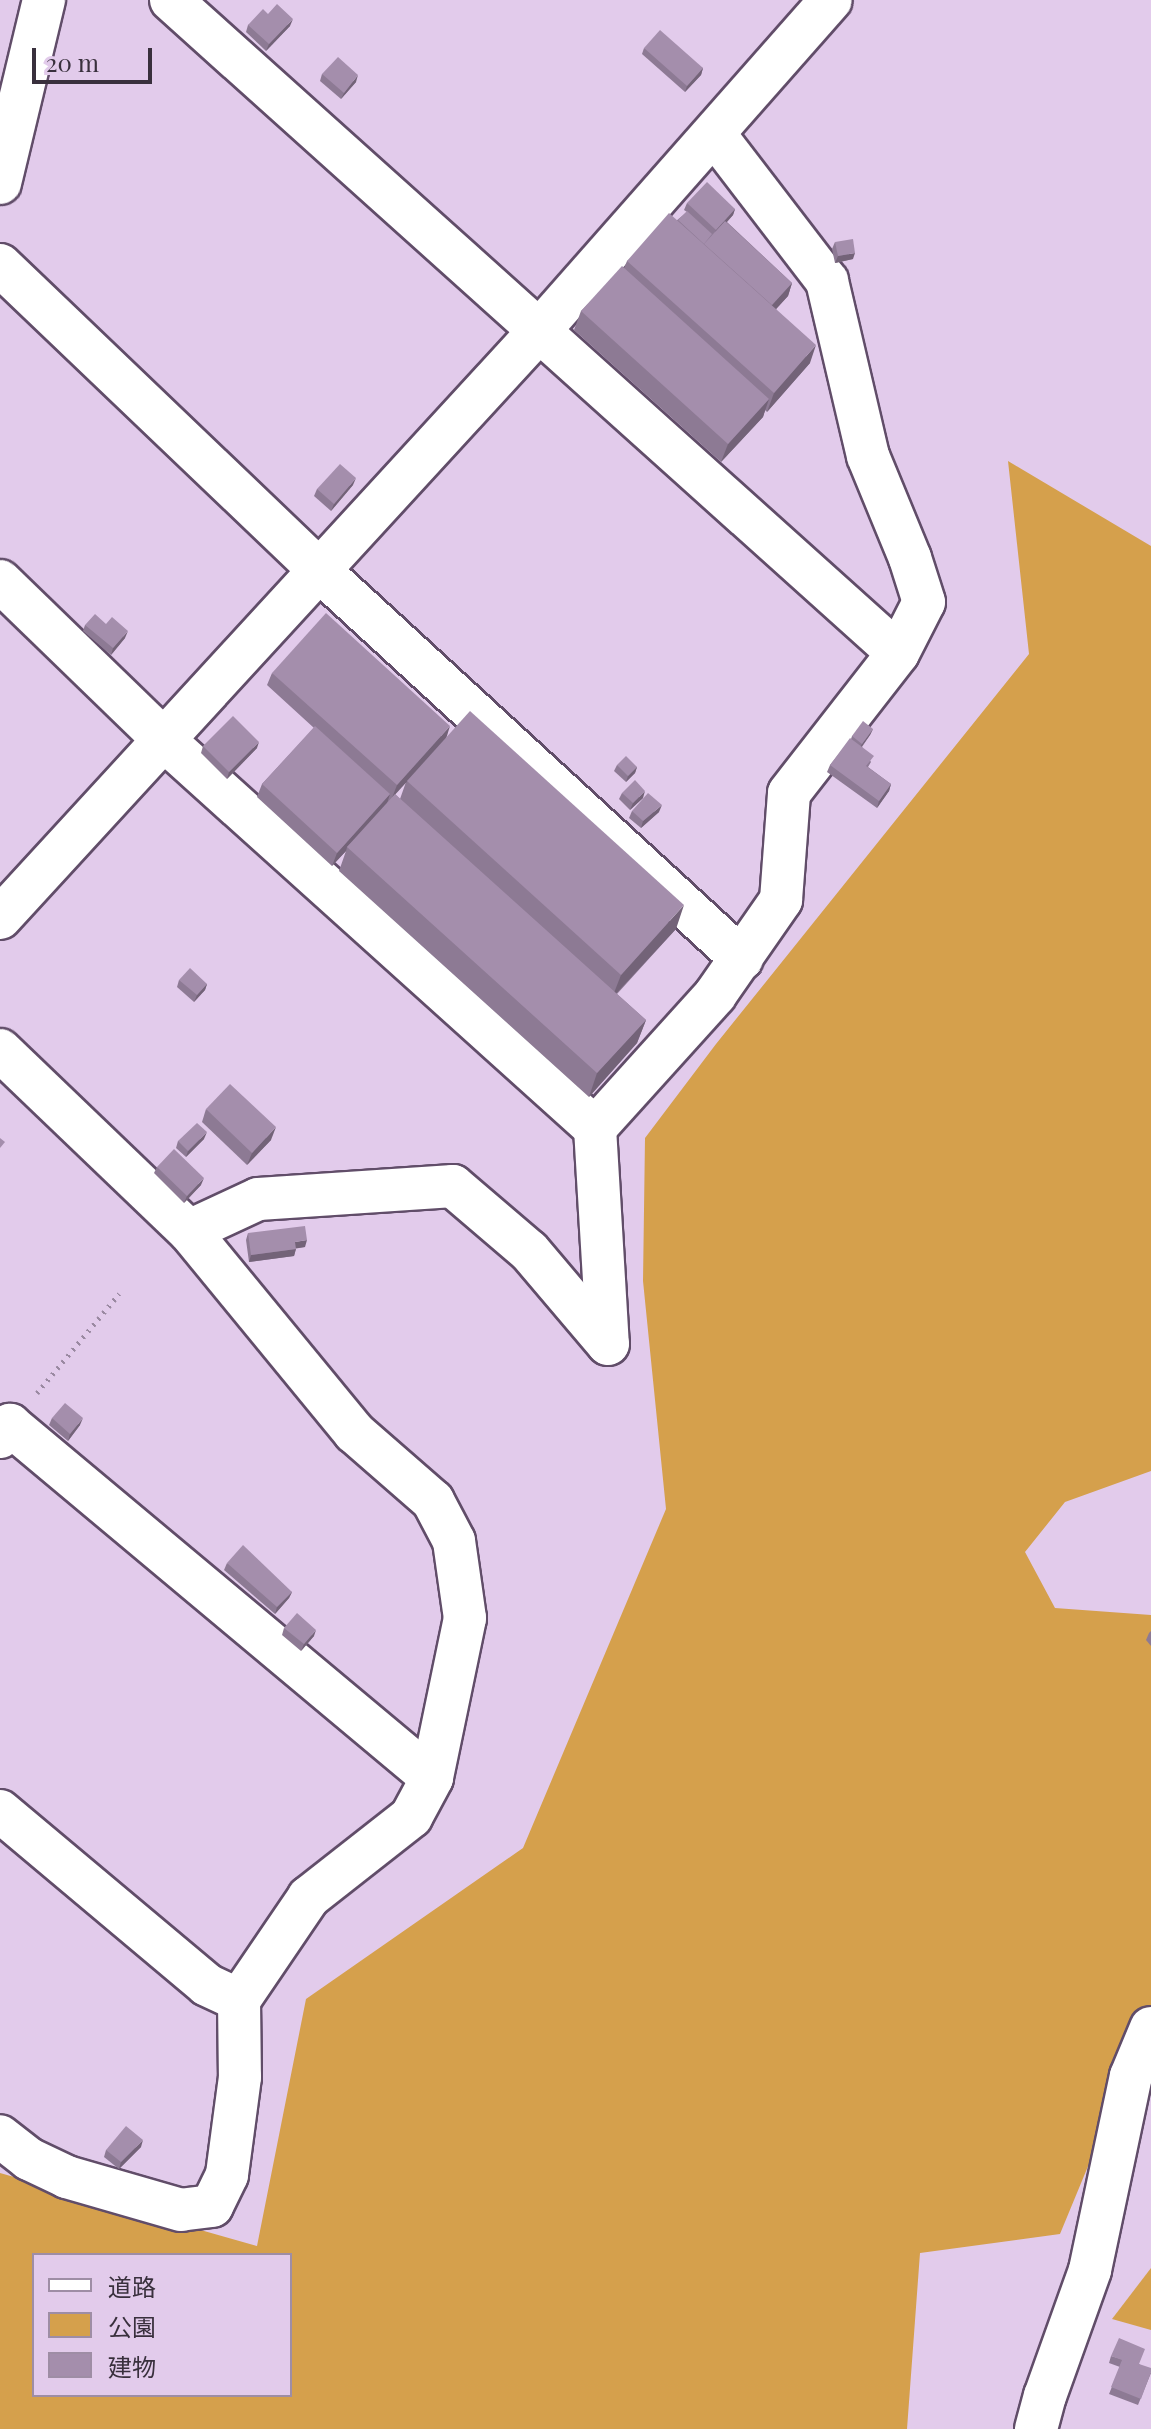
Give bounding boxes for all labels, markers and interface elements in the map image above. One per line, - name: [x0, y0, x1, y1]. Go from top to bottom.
- scale bar: [36, 32, 156, 82]
- text: 20 m: [46, 46, 99, 78]
- legend: [32, 2253, 292, 2397]
- text: 道路: [108, 2270, 156, 2302]
- text: 公園: [108, 2310, 156, 2342]
- text: 建物: [108, 2350, 156, 2382]

